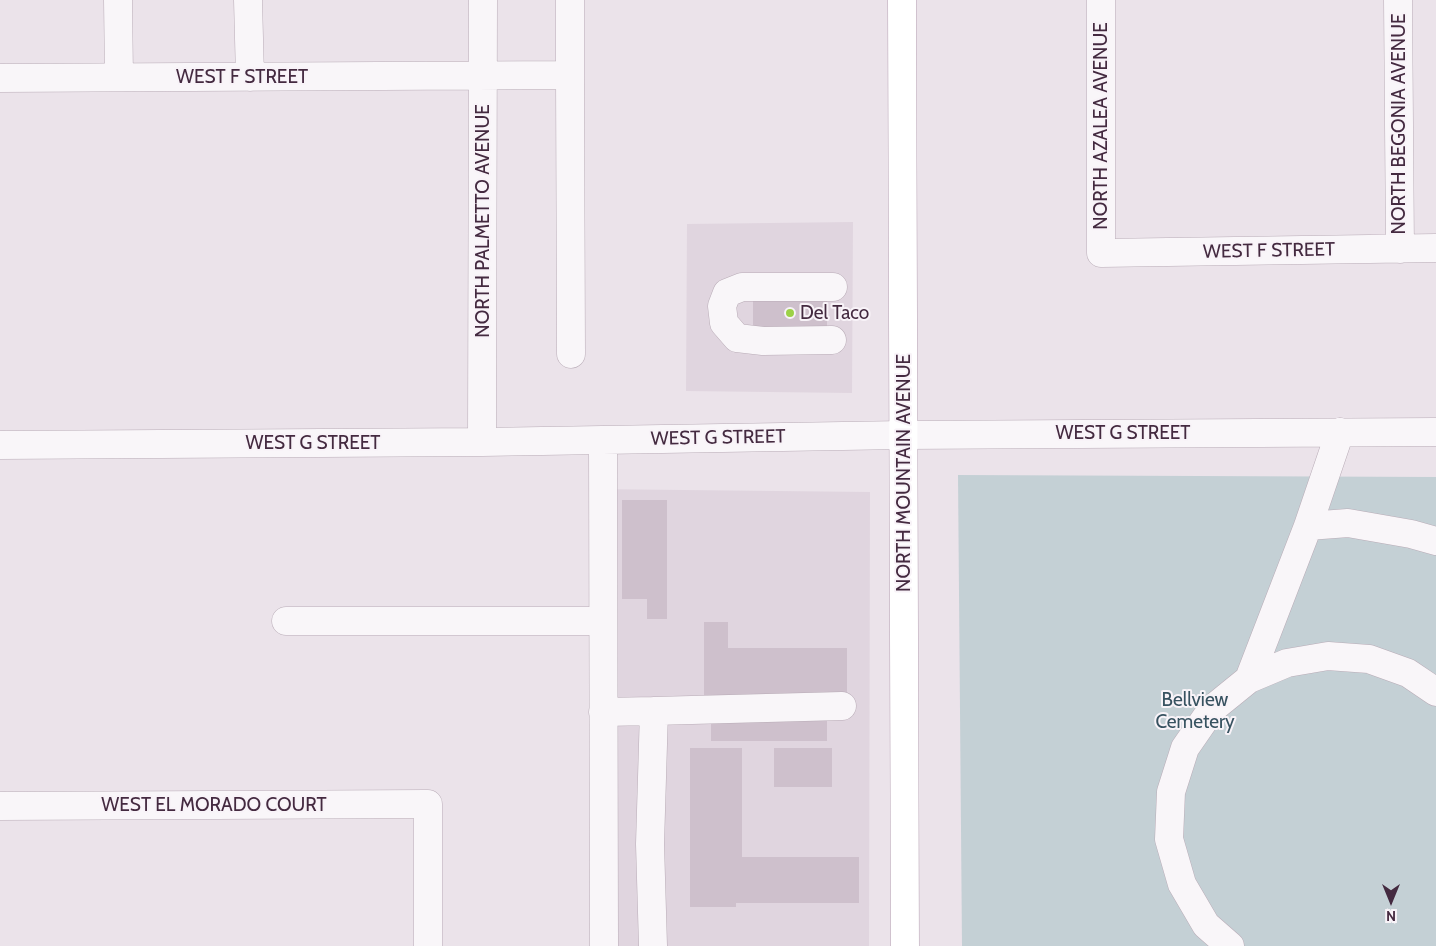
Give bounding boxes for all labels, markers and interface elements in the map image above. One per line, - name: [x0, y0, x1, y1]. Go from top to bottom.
- street label: NORTH BEGONIA AVENUE: [1388, 14, 1410, 234]
- street label: NORTH AZALEA AVENUE: [1090, 22, 1112, 230]
- street label: WEST F STREET: [176, 66, 308, 88]
- street label: NORTH PALMETTO AVENUE: [472, 104, 494, 338]
- street label: WEST F STREET: [1203, 238, 1335, 264]
- place label: Del Taco: [800, 302, 869, 324]
- marker: Del Taco: [784, 307, 796, 319]
- street label: NORTH MOUNTAIN AVENUE: [893, 354, 915, 592]
- street label: WEST G STREET: [1056, 422, 1190, 444]
- street label: WEST G STREET: [650, 425, 786, 451]
- street label: WEST G STREET: [246, 432, 380, 454]
- park label: Bellview Cemetery: [1155, 689, 1235, 733]
- street label: WEST EL MORADO COURT: [101, 794, 327, 816]
- north arrow: [1366, 876, 1416, 926]
- text: N: [1386, 907, 1396, 925]

